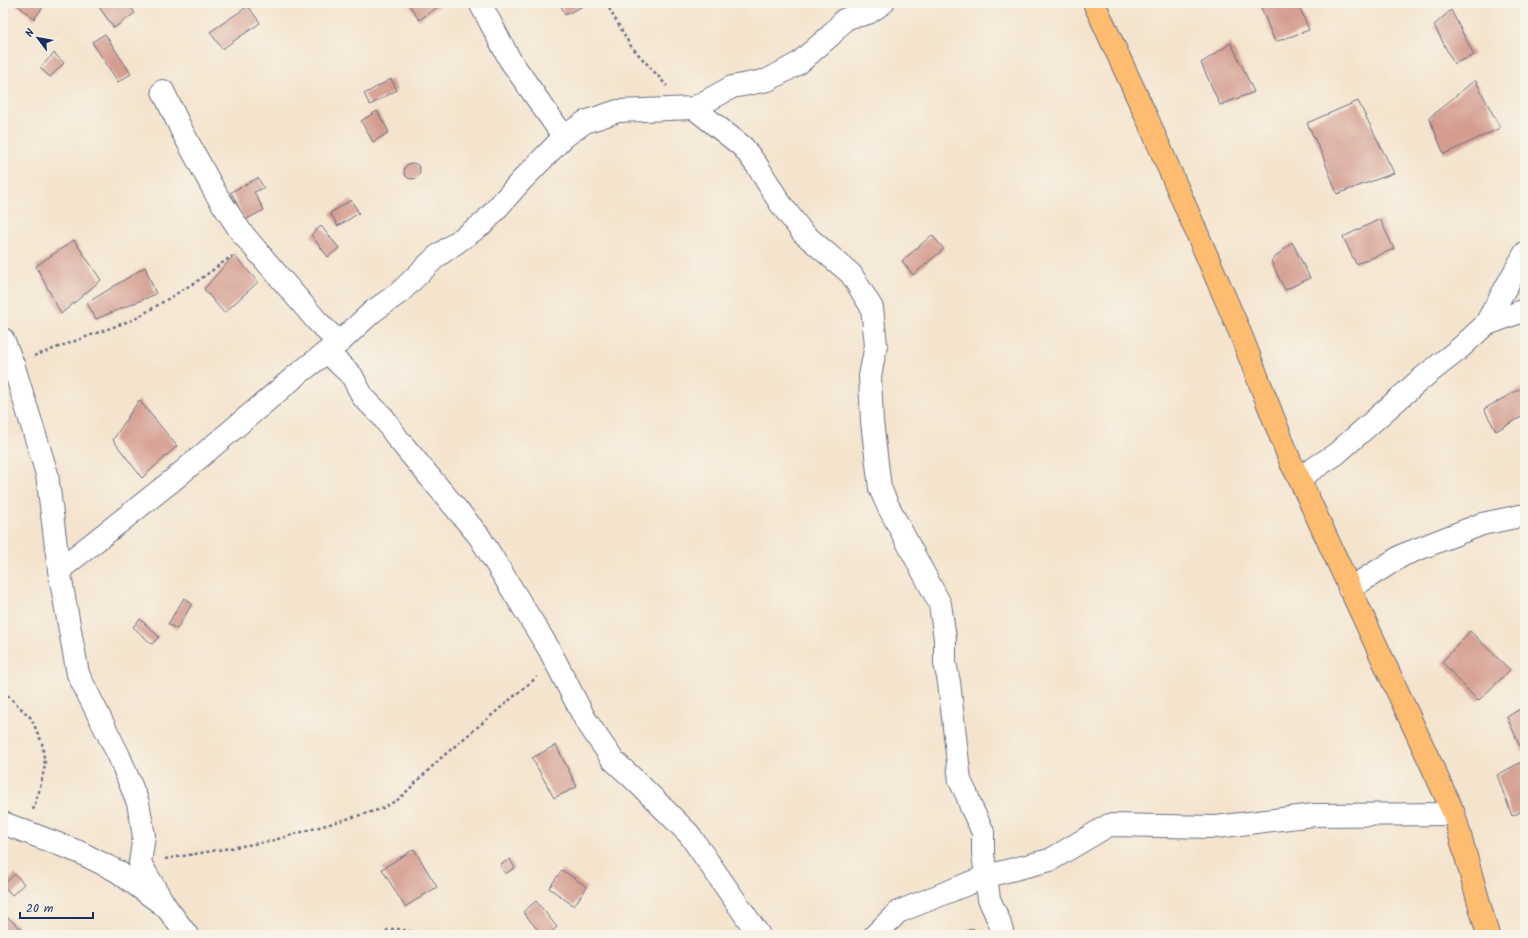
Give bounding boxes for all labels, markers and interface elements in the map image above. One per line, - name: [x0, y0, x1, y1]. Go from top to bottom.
- north arrow: [18, 18, 58, 58]
- text: N: [21, 25, 40, 41]
- scale bar: [20, 894, 93, 920]
- text: 20 m: [26, 899, 54, 918]

